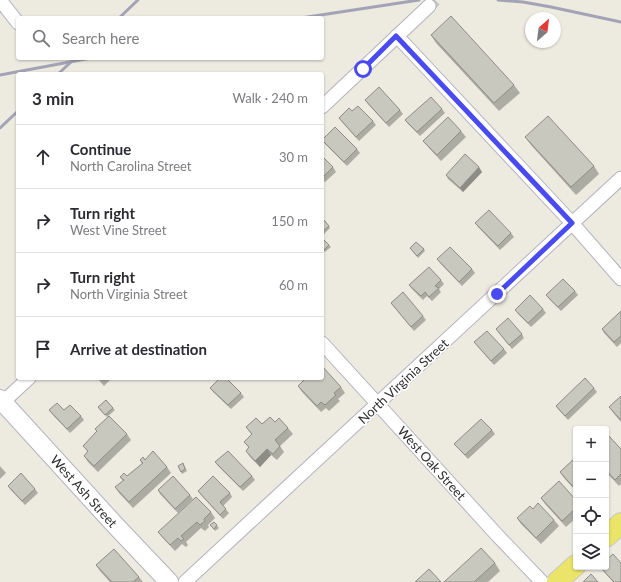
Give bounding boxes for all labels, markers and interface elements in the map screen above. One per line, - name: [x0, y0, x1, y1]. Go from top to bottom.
- north arrow: [525, 12, 561, 48]
- search box: [16, 16, 324, 60]
- icon: search: [30, 27, 52, 49]
- text: Search here: [62, 29, 139, 47]
- route start: [354, 60, 372, 78]
- text: 3 min: [32, 88, 74, 109]
- text: Walk · 240 m: [232, 90, 308, 106]
- text: Continue: [70, 140, 131, 158]
- icon: ahead: [32, 146, 54, 168]
- text: 30 m: [279, 149, 308, 165]
- text: North Carolina Street: [70, 158, 192, 174]
- text: Turn right: [70, 204, 135, 222]
- icon: right: [32, 210, 54, 232]
- text: 150 m: [271, 213, 308, 229]
- text: West Vine Street: [70, 222, 166, 238]
- text: Turn right: [70, 268, 135, 286]
- icon: right: [32, 274, 54, 296]
- text: 60 m: [279, 277, 308, 293]
- route end: [488, 285, 506, 303]
- text: North Virginia Street: [70, 286, 187, 302]
- street label: North Virginia Street: [355, 335, 452, 427]
- icon: arrive: [32, 338, 54, 360]
- text: Arrive at destination: [70, 340, 207, 358]
- street label: West Oak Street: [395, 423, 470, 504]
- map controls: [573, 426, 609, 570]
- button: +: [573, 426, 609, 462]
- street label: West Ash Street: [47, 451, 121, 531]
- button: −: [573, 462, 609, 498]
- button: locate: [573, 498, 609, 534]
- button: layers: [573, 534, 609, 570]

